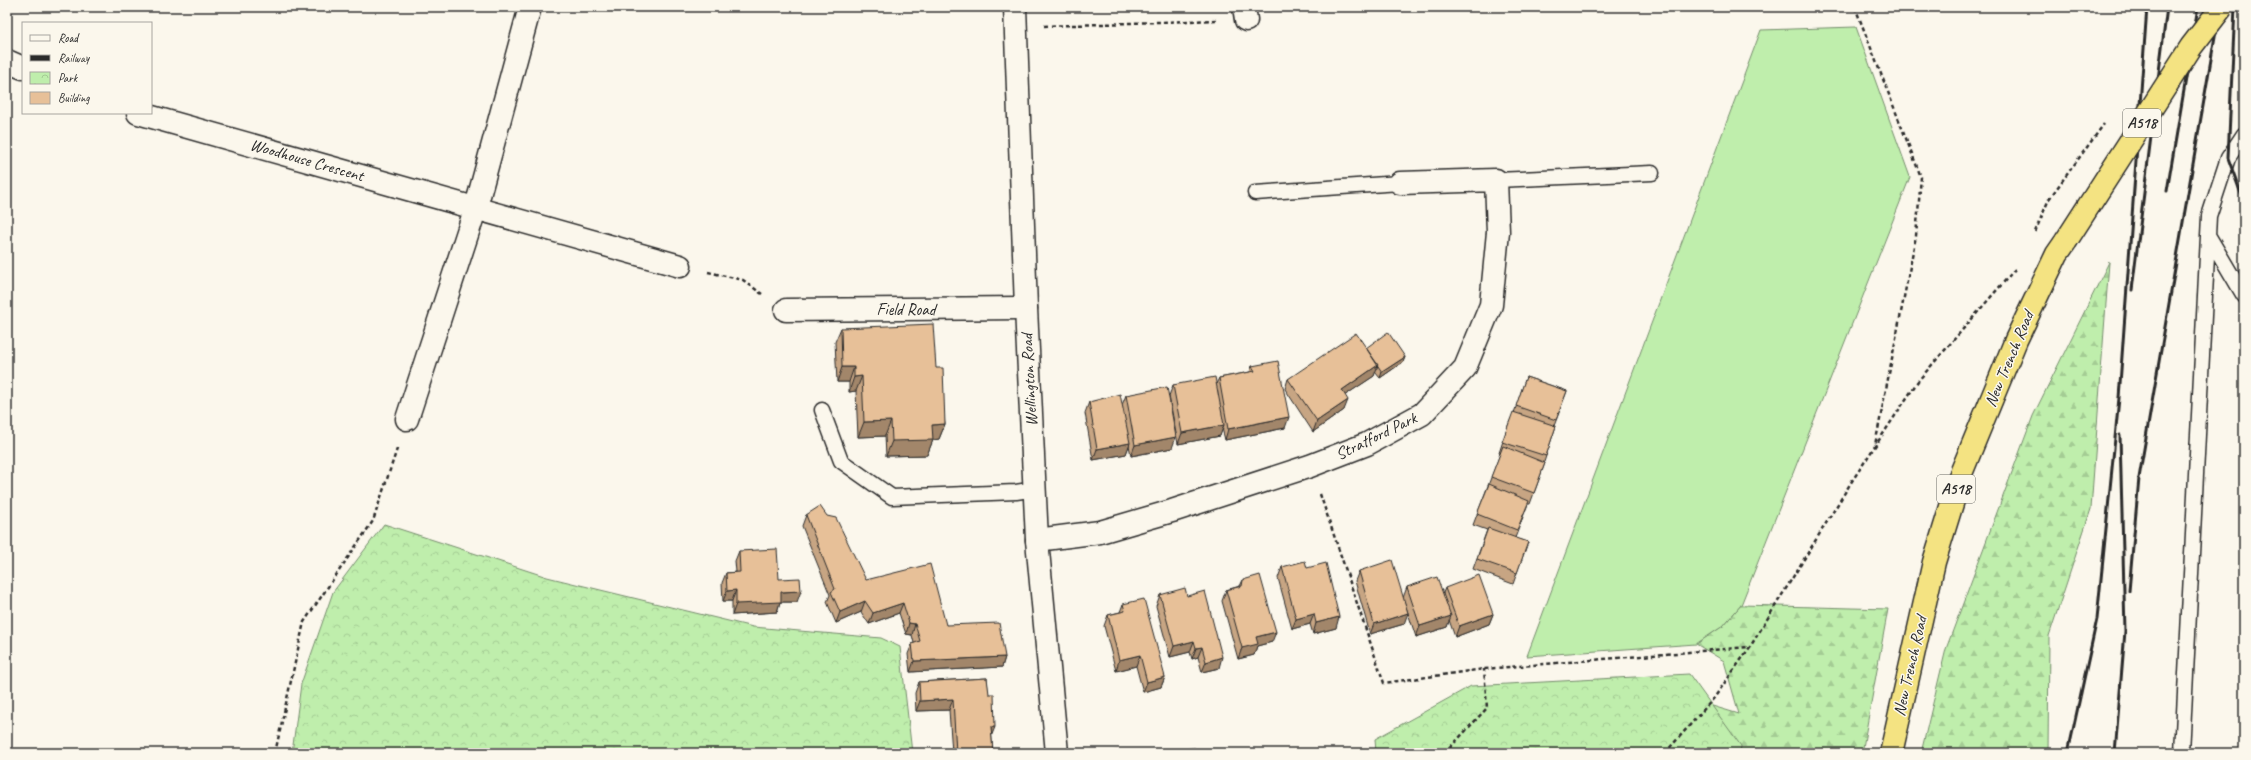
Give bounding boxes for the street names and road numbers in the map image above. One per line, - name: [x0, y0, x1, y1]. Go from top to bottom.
- road number: A518: [2123, 109, 2161, 137]
- street label: Woodhouse Crescent: [248, 134, 368, 187]
- street label: Field Road: [877, 299, 938, 320]
- street label: New Trench Road: [1979, 306, 2039, 410]
- street label: Wellington Road: [1016, 331, 1042, 427]
- street label: Stratford Park: [1332, 407, 1422, 465]
- road number: A518: [1937, 475, 1975, 503]
- street label: New Trench Road: [1888, 612, 1932, 718]

